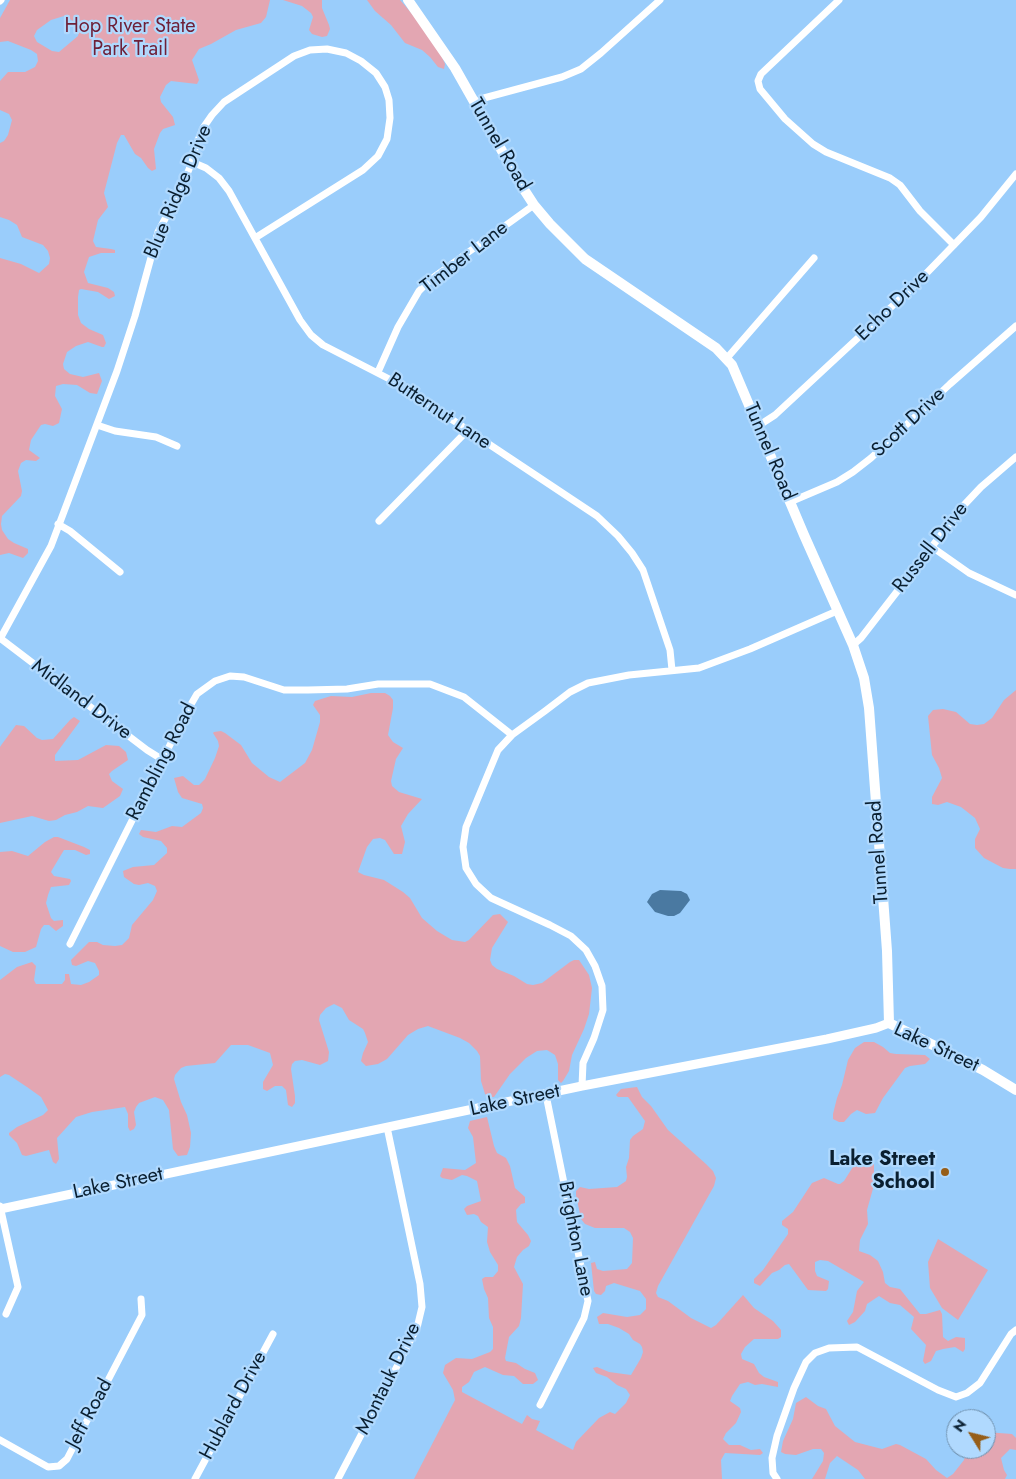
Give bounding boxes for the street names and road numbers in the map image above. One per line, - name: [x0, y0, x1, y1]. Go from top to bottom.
- street label: Tunnel Road: [463, 94, 535, 196]
- street label: Blue Ridge Drive: [140, 122, 218, 262]
- street label: Timber Lane: [417, 217, 513, 299]
- street label: Echo Drive: [851, 265, 935, 347]
- street label: Butternut Lane: [383, 369, 495, 455]
- street label: Scott Drive: [867, 383, 951, 463]
- street label: Tunnel Road: [738, 400, 800, 504]
- street label: Russell Drive: [888, 498, 974, 598]
- street label: Midland Drive: [26, 654, 136, 746]
- street label: Rambling Road: [122, 699, 202, 825]
- street label: Tunnel Road: [863, 800, 895, 904]
- street label: Lake Street: [890, 1018, 982, 1078]
- street label: Lake Street: [468, 1080, 562, 1122]
- street label: Lake Street: [71, 1163, 165, 1205]
- street label: Brighton Lane: [552, 1179, 598, 1299]
- street label: Montauk Drive: [352, 1319, 426, 1439]
- street label: Hublard Drive: [195, 1348, 273, 1464]
- street label: Jeff Road: [62, 1375, 118, 1453]

